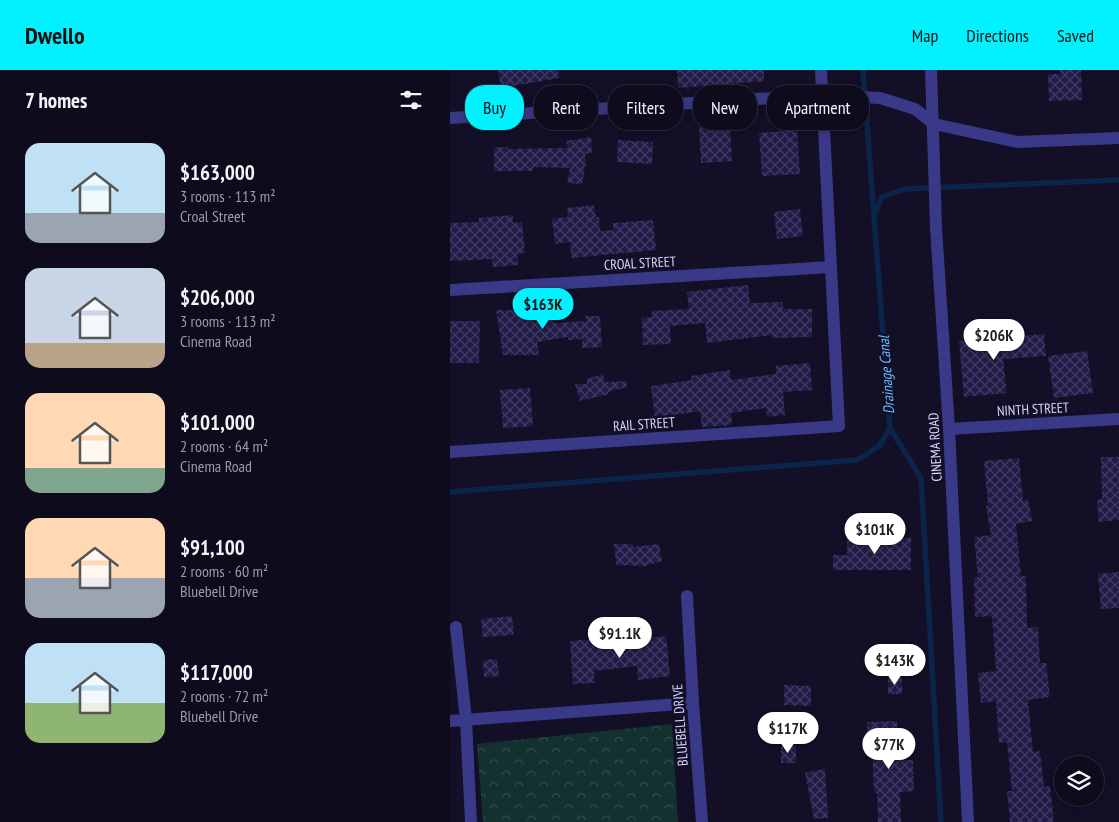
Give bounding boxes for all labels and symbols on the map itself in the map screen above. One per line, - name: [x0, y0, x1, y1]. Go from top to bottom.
- street label: CROAL STREET: [603, 252, 677, 274]
- pin: $163K: [508, 288, 578, 330]
- pin: $206K: [959, 318, 1029, 361]
- water label: Drainage Canal: [874, 334, 898, 415]
- street label: NINTH STREET: [996, 398, 1070, 420]
- street label: CINEMA ROAD: [924, 412, 946, 482]
- street label: RAIL STREET: [613, 413, 676, 435]
- pin: $101K: [840, 512, 910, 555]
- pin: $91.1K: [579, 616, 661, 659]
- pin: $143K: [860, 644, 930, 686]
- street label: BLUEBELL DRIVE: [668, 683, 692, 767]
- pin: $117K: [753, 712, 823, 754]
- pin: $77K: [859, 728, 919, 770]

